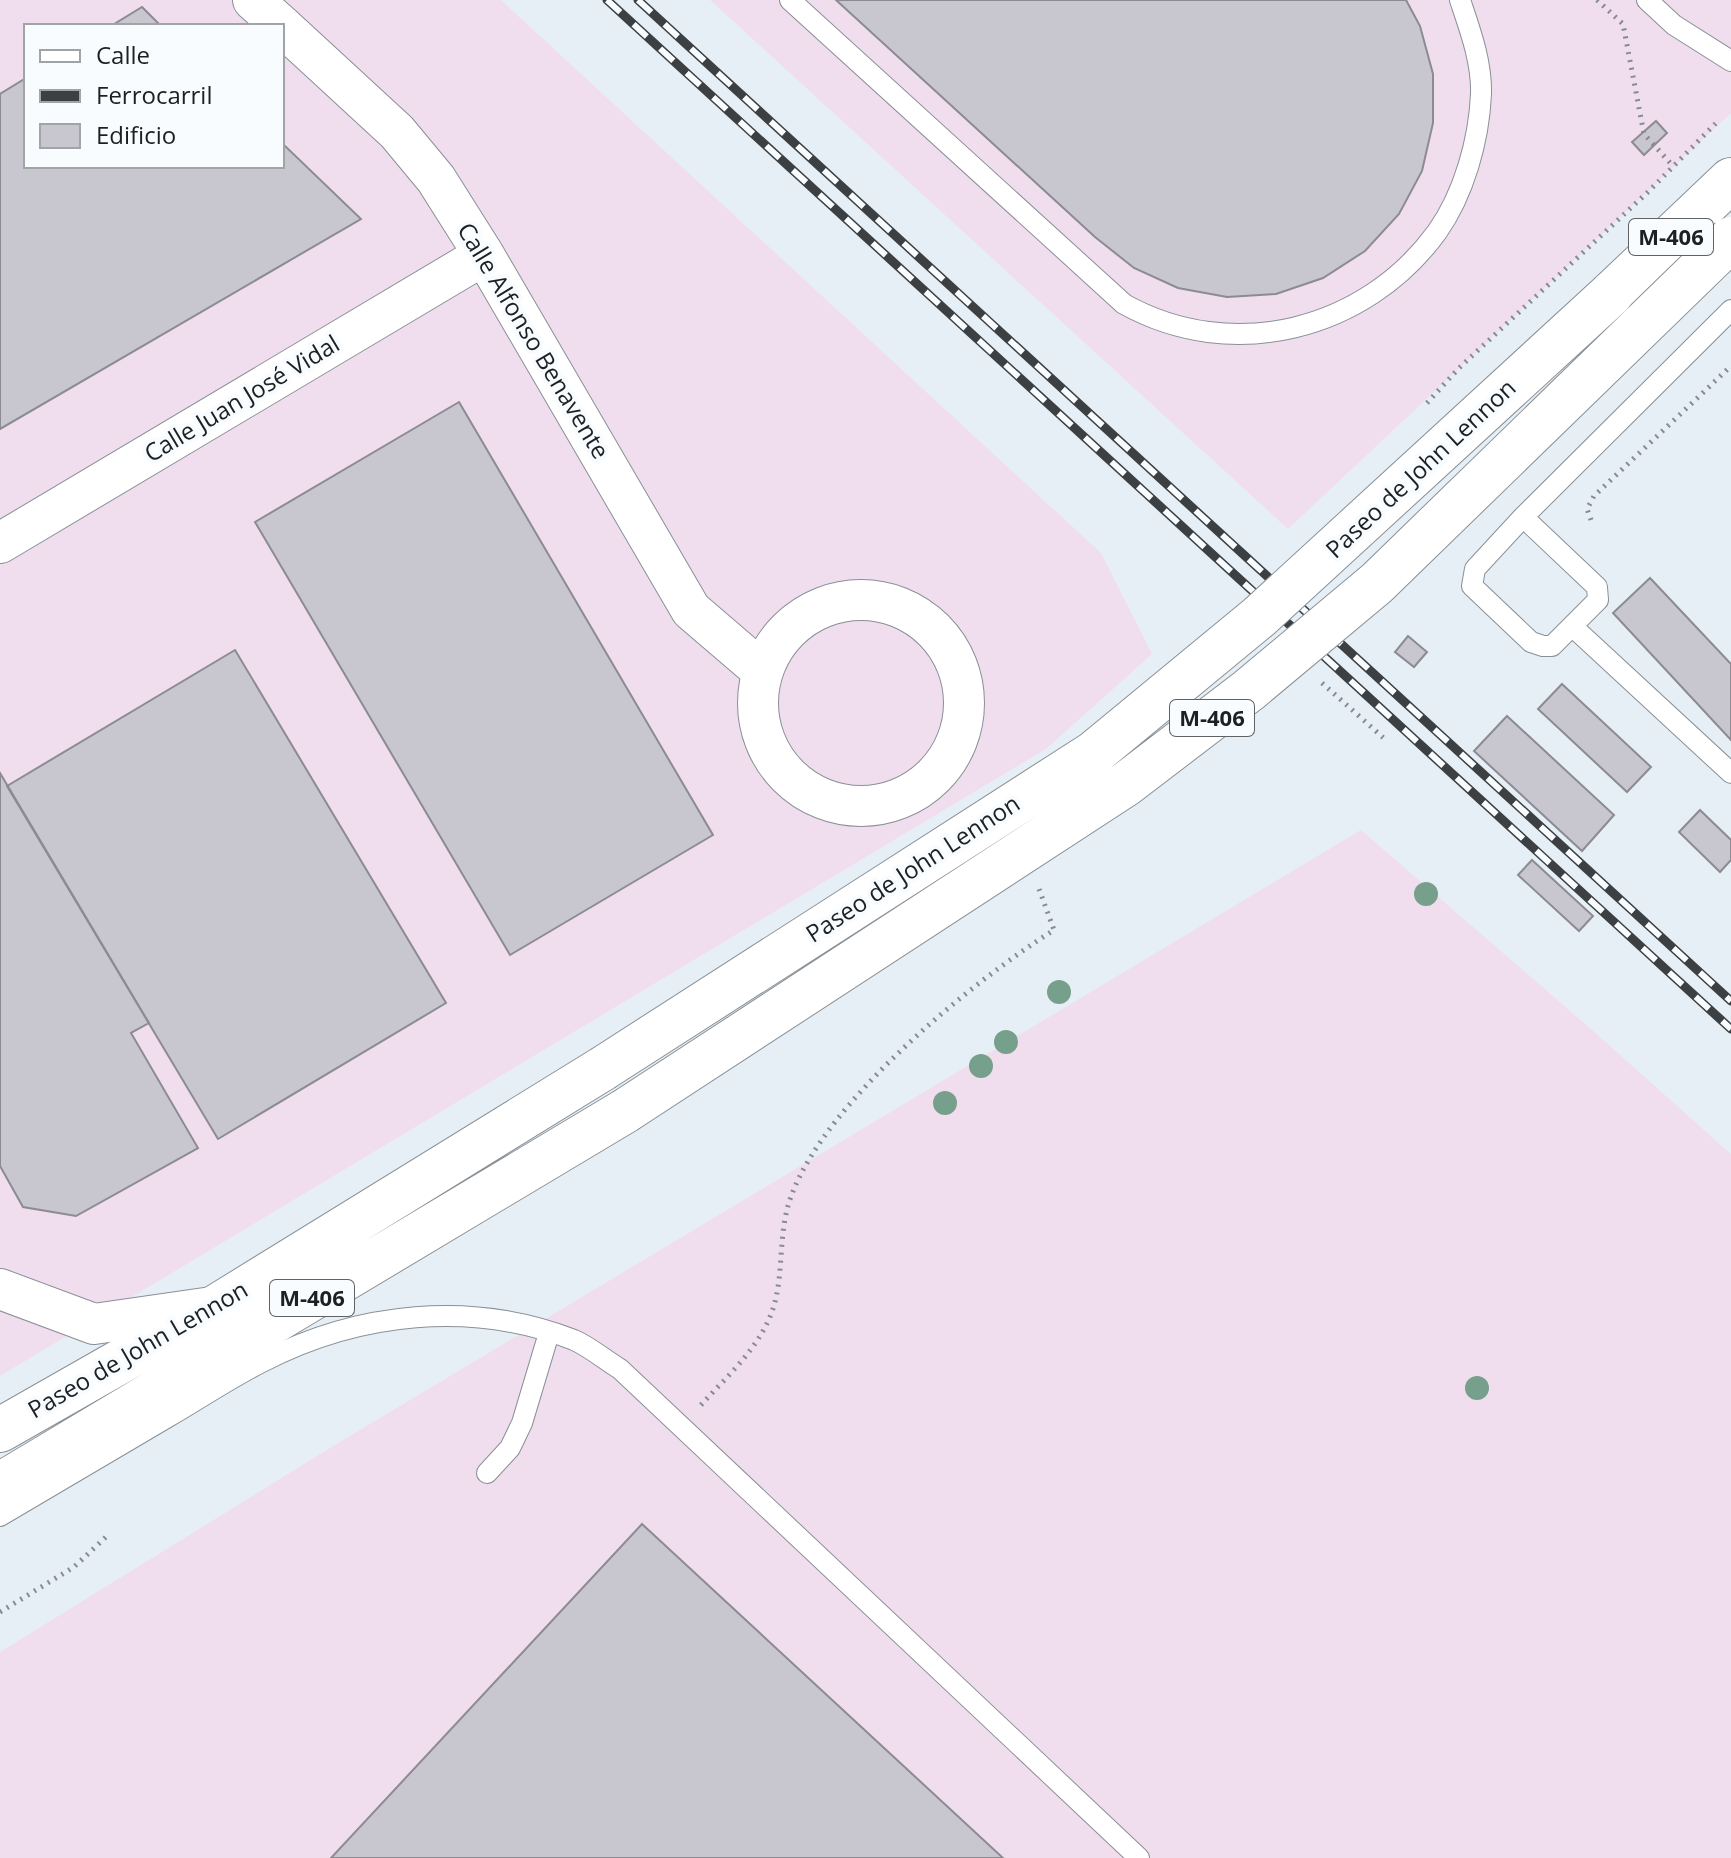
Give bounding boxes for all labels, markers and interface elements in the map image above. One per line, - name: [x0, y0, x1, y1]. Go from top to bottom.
- legend: [24, 24, 284, 168]
- text: Calle: [96, 38, 150, 71]
- text: Ferrocarril: [96, 78, 212, 111]
- text: Edificio: [96, 118, 176, 151]
- street label: Calle Alfonso Benavente: [451, 216, 618, 464]
- road number: M-406: [1629, 219, 1713, 255]
- street label: Calle Juan José Vidal: [137, 326, 345, 469]
- street label: Paseo de John Lennon: [1318, 371, 1522, 565]
- road number: M-406: [1170, 700, 1254, 736]
- street label: Paseo de John Lennon: [799, 786, 1026, 949]
- street label: Paseo de John Lennon: [21, 1272, 253, 1425]
- road number: M-406: [270, 1280, 354, 1316]

